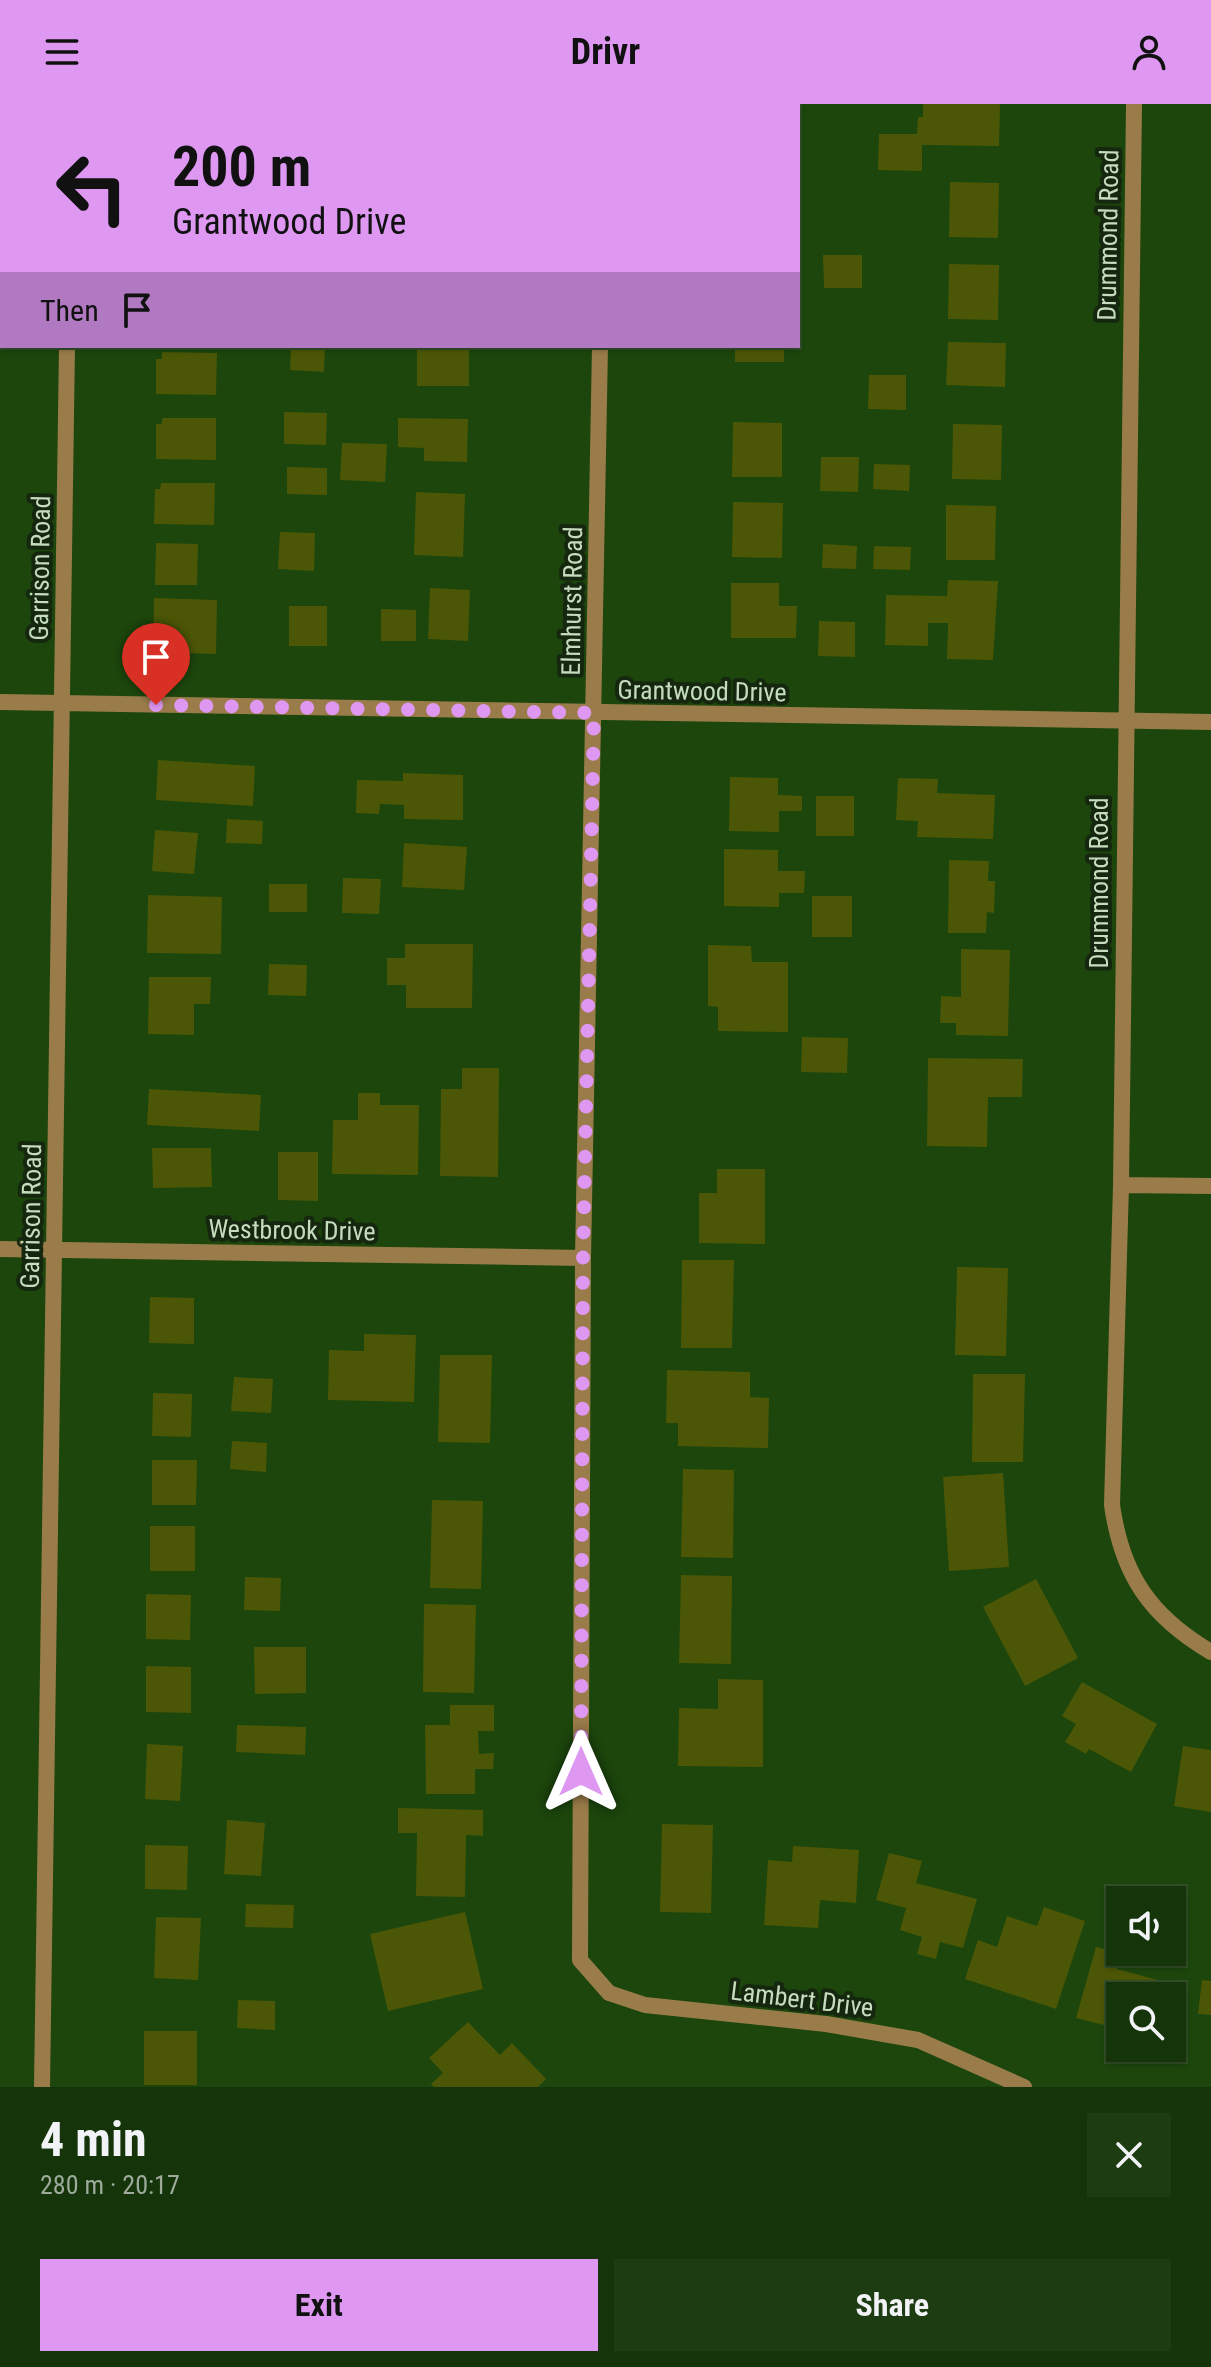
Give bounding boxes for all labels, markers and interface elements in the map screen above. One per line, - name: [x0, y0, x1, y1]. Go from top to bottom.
- icon: menu: [40, 30, 84, 74]
- icon: person: [1127, 30, 1171, 74]
- text: Drivr: [571, 31, 640, 73]
- text: 200 m: [172, 134, 311, 200]
- icon: left: [40, 136, 144, 240]
- street label: Drummond Road: [1092, 149, 1124, 321]
- text: Grantwood Drive: [172, 201, 406, 243]
- icon: arrive: [115, 288, 159, 332]
- text: Then: [40, 293, 99, 328]
- street label: Garrison Road: [24, 495, 56, 641]
- street label: Elmhurst Road: [556, 526, 588, 676]
- pin: [122, 623, 190, 705]
- icon: arrive: [134, 635, 178, 679]
- street label: Grantwood Drive: [617, 675, 787, 707]
- street label: Drummond Road: [1084, 797, 1114, 969]
- street label: Garrison Road: [15, 1143, 47, 1289]
- street label: Westbrook Drive: [208, 1214, 376, 1246]
- position arrow: [539, 1730, 623, 1814]
- map controls: [1106, 1886, 1186, 2062]
- button: sound: [1106, 1886, 1186, 1966]
- street label: Lambert Drive: [729, 1975, 875, 2023]
- button: search: [1106, 1982, 1186, 2062]
- text: 4 min: [40, 2111, 147, 2168]
- button: close: [1087, 2113, 1171, 2197]
- text: 280 m · 20:17: [40, 2170, 180, 2200]
- button: Exit: [40, 2259, 598, 2351]
- button: Share: [614, 2259, 1171, 2351]

